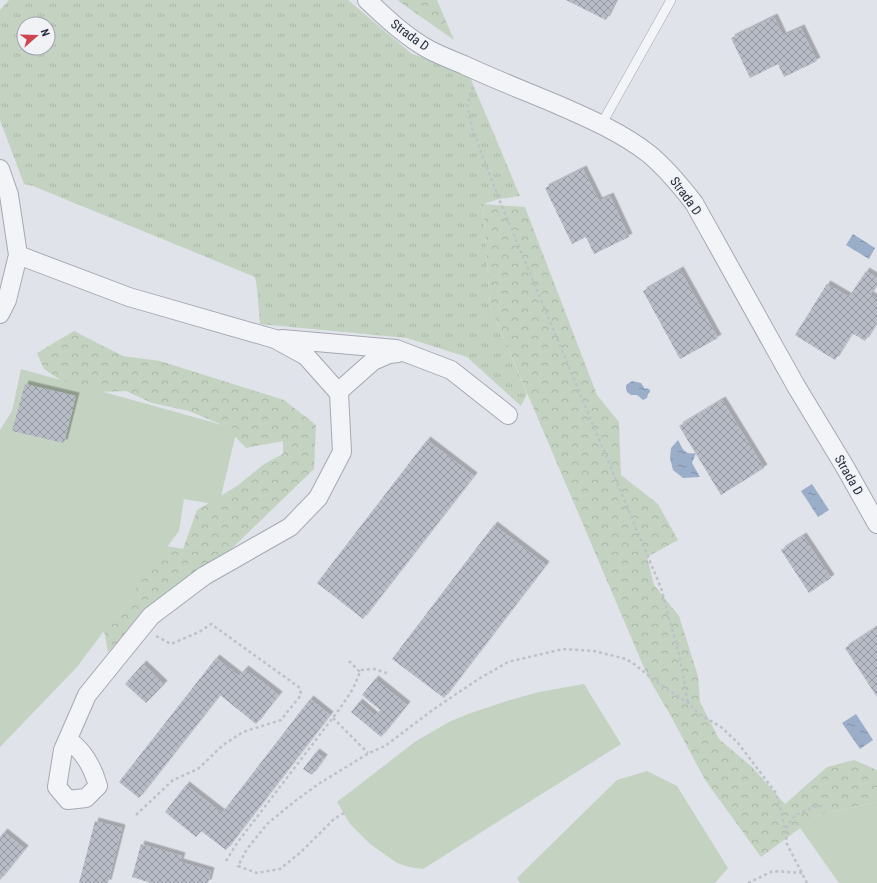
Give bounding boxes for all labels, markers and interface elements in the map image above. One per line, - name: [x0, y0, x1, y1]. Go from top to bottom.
- north arrow: [16, 16, 56, 56]
- street label: Strada D: [388, 16, 432, 54]
- text: N: [38, 27, 52, 38]
- street label: Strada D: [667, 174, 705, 218]
- street label: Strada D: [832, 452, 866, 498]

